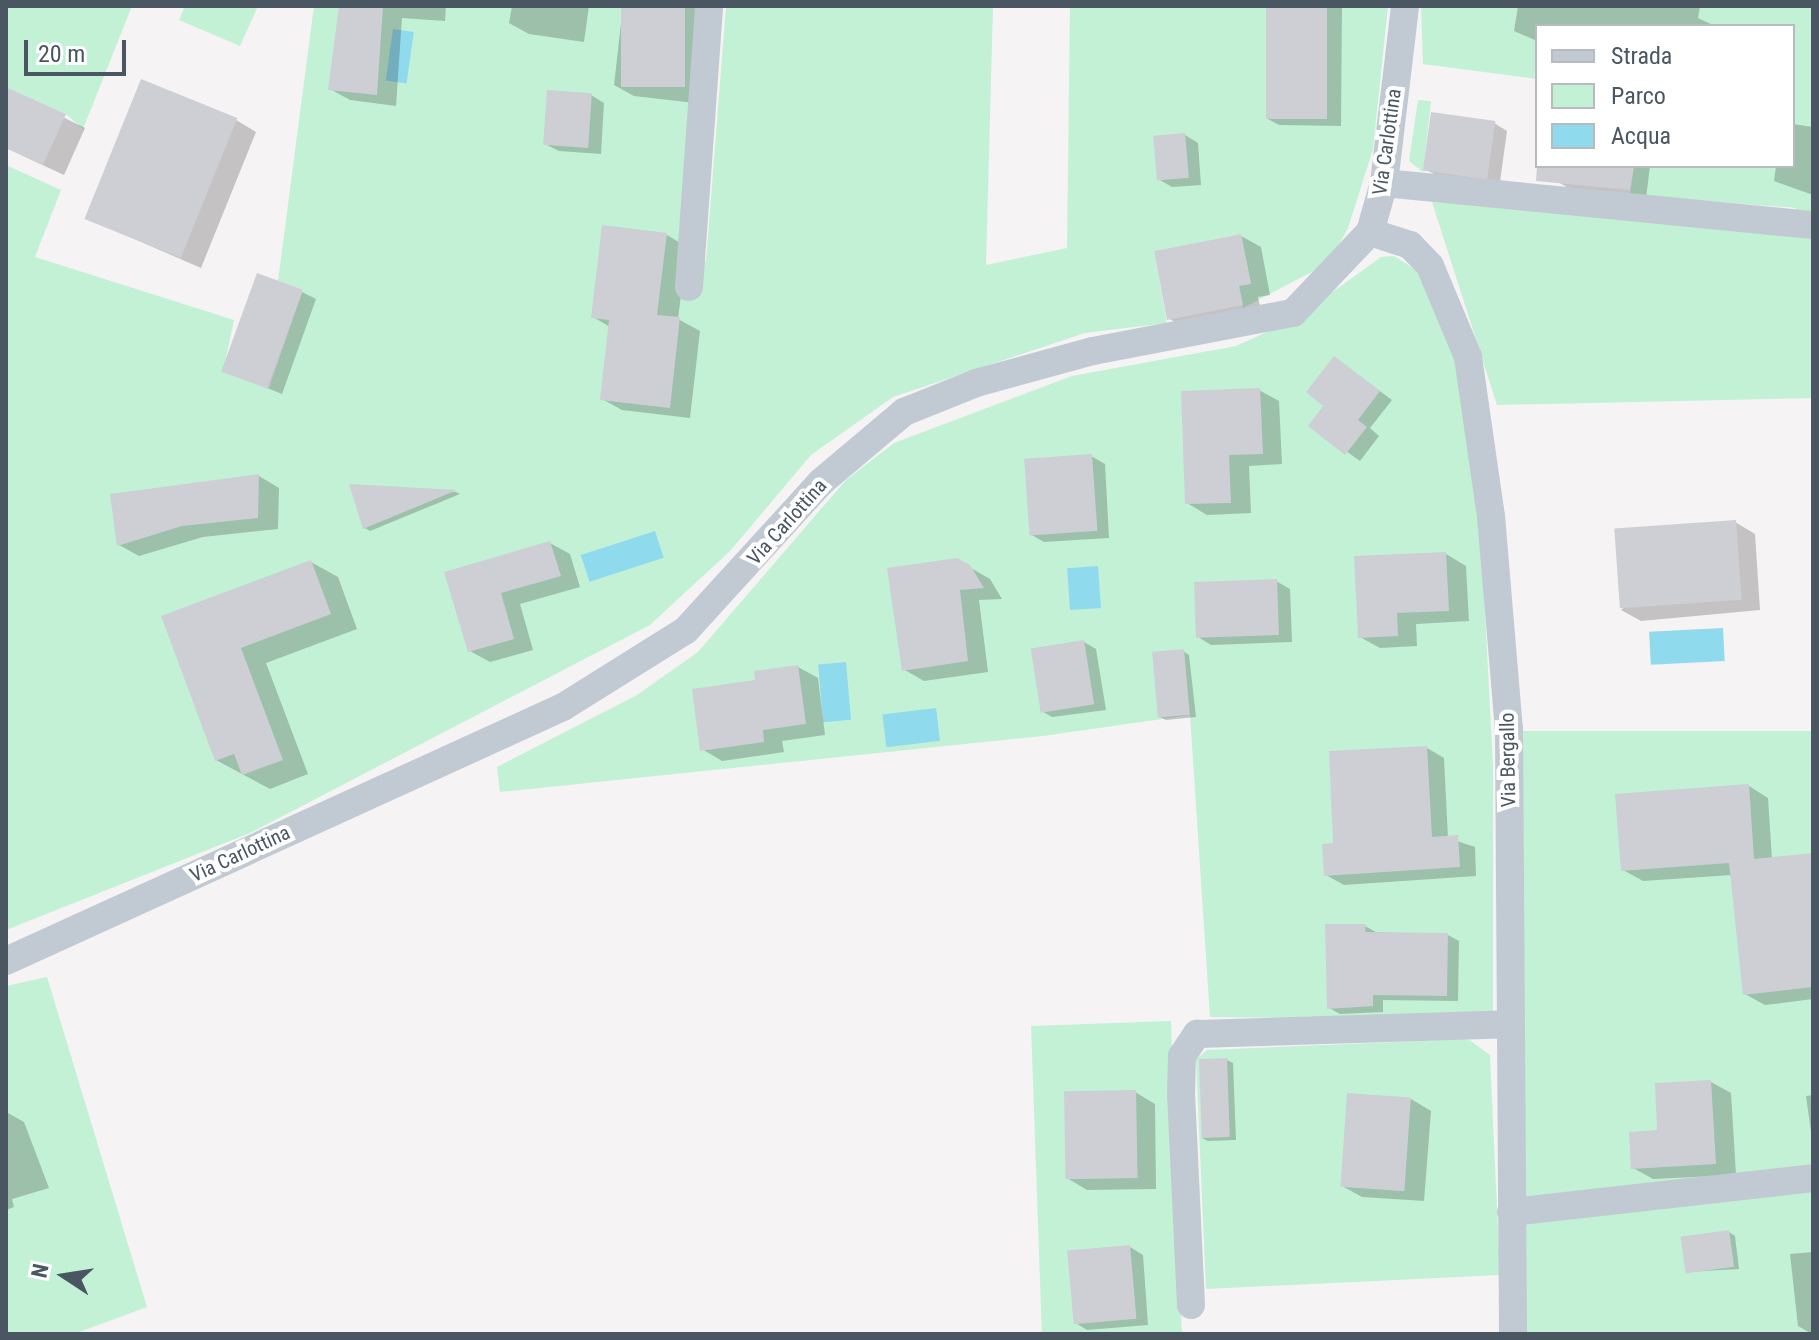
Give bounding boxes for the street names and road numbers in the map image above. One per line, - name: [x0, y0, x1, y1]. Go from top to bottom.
- street label: Via Carlottina: [1368, 87, 1406, 197]
- street label: Via Carlottina: [742, 474, 832, 570]
- street label: Via Bergallo: [1495, 712, 1521, 808]
- street label: Via Carlottina: [186, 820, 294, 888]

